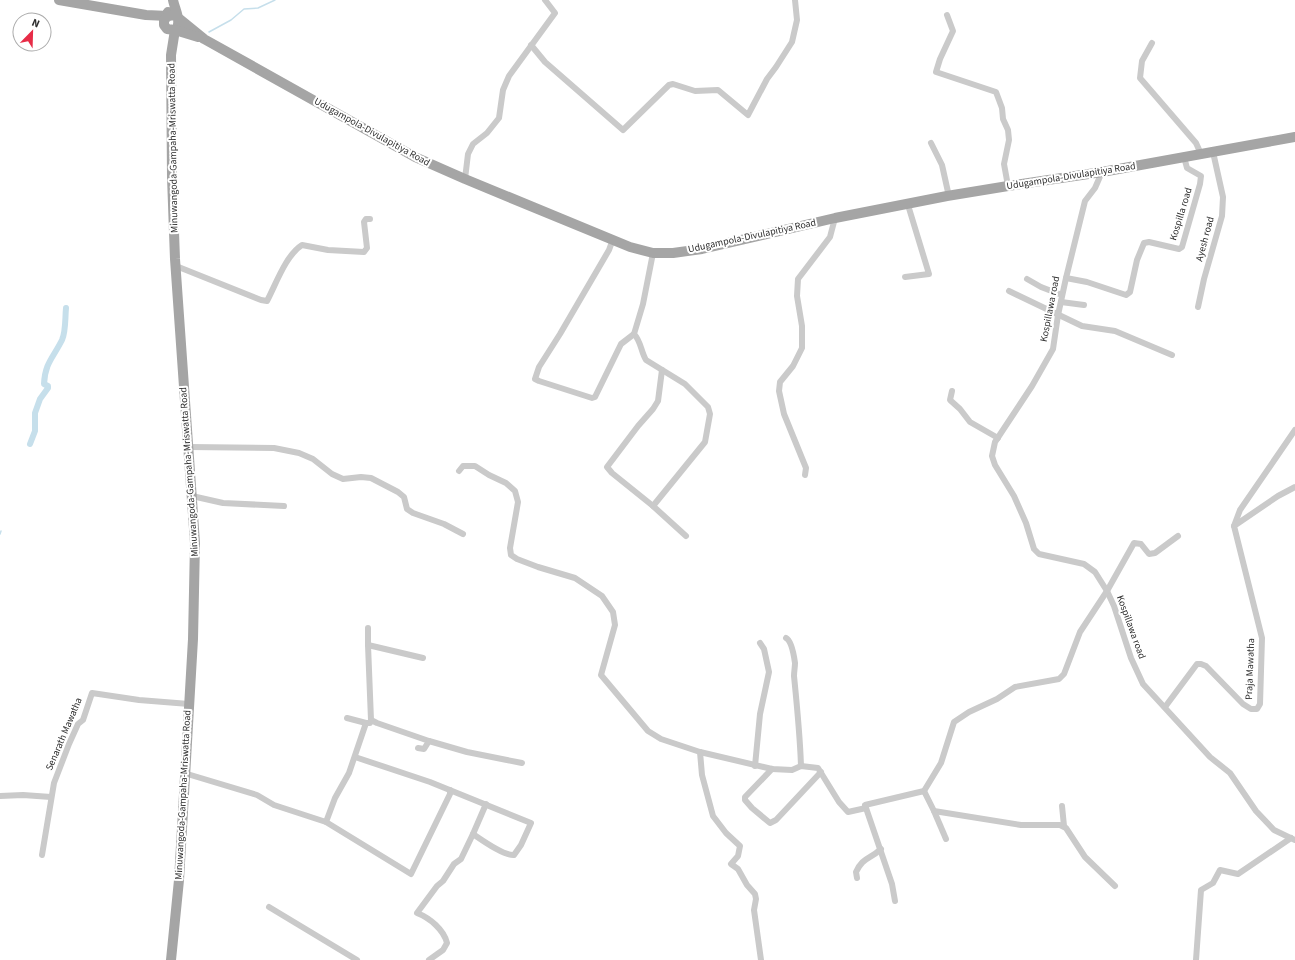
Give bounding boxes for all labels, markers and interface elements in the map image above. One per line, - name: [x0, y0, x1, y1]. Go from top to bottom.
- north arrow: [12, 12, 52, 52]
- text: N: [29, 15, 42, 32]
- street label: Minuwangoda-Gampaha-Mriswatta Road: [165, 63, 181, 233]
- street label: Udugampola-Divulapitiya Road: [312, 94, 432, 170]
- street label: Udugampola-Divulapitiya Road: [1005, 159, 1137, 193]
- street label: Kospilla road: [1166, 186, 1196, 242]
- street label: Ayesh road: [1192, 215, 1218, 263]
- street label: Udugampola-Divulapitiya Road: [687, 216, 817, 256]
- street label: Kospillawa road: [1037, 275, 1063, 343]
- street label: Minuwangoda-Gampaha-Mriswatta Road: [176, 387, 202, 557]
- street label: Kospillawa road: [1113, 593, 1149, 661]
- street label: Praja Mawatha: [1242, 638, 1258, 700]
- street label: Senarath Mawatha: [42, 695, 86, 773]
- street label: Minuwangoda-Gampaha-Mriswatta Road: [172, 710, 194, 880]

